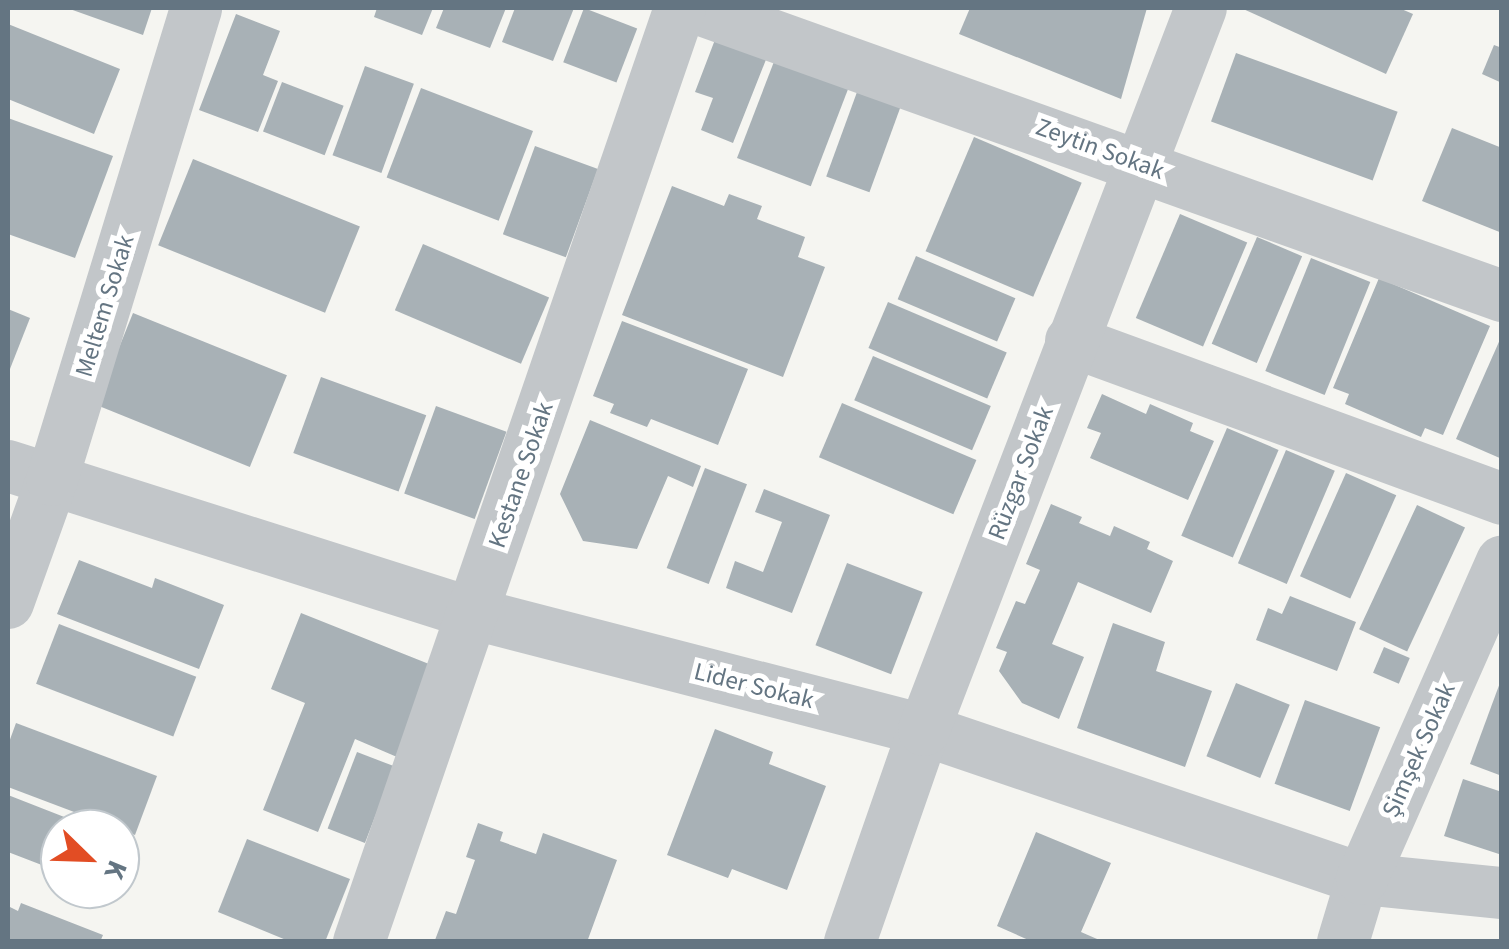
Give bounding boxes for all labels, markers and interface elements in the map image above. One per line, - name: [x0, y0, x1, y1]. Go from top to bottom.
- street label: Zeytin Sokak: [1032, 112, 1168, 186]
- street label: Meltem Sokak: [69, 231, 141, 381]
- street label: Kestane Sokak: [482, 398, 560, 552]
- street label: Rüzgar Sokak: [982, 402, 1060, 544]
- street label: Lider Sokak: [691, 657, 817, 715]
- street label: Şimşek Sokak: [1376, 678, 1462, 822]
- north arrow: [40, 809, 140, 909]
- text: K: [94, 854, 138, 886]

